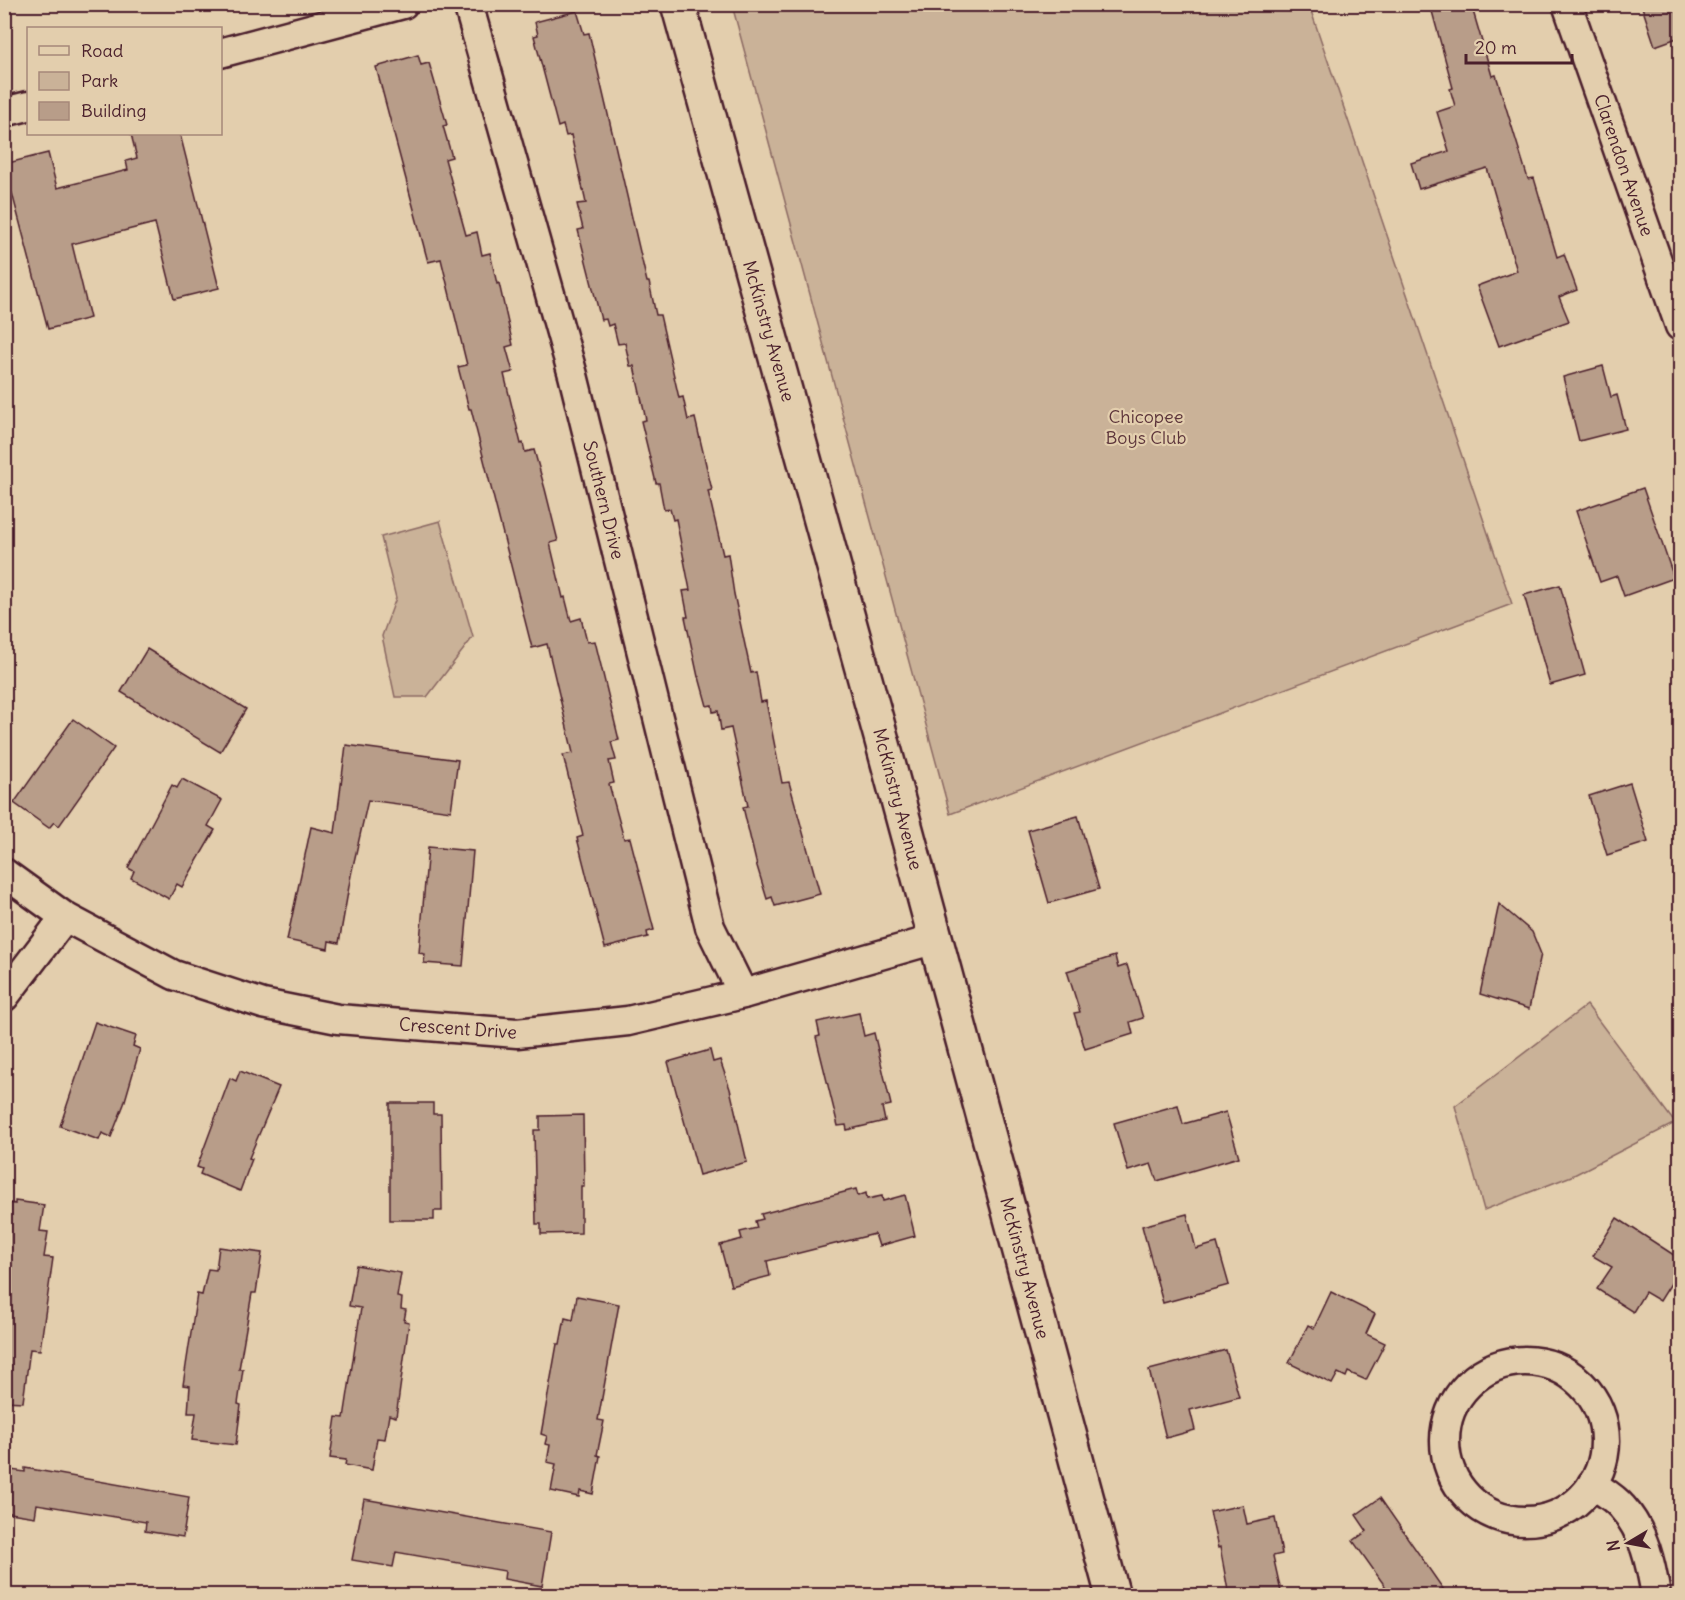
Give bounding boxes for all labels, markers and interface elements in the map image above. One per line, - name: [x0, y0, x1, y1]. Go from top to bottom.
- legend: [27, 27, 222, 135]
- scale bar: [1466, 27, 1572, 65]
- text: 20 m: [1475, 36, 1517, 59]
- text: Road: [81, 39, 124, 62]
- text: Park: [81, 69, 118, 92]
- street label: Clarendon Avenue: [1589, 91, 1659, 239]
- text: Building: [81, 99, 146, 122]
- street label: McKinstry Avenue: [738, 258, 800, 404]
- park label: Chicopee Boys Club: [1106, 405, 1187, 449]
- street label: Southern Drive: [578, 438, 630, 562]
- street label: McKinstry Avenue: [868, 726, 928, 872]
- street label: Crescent Drive: [398, 1012, 518, 1044]
- street label: McKinstry Avenue: [995, 1195, 1055, 1341]
- north arrow: [1598, 1513, 1658, 1573]
- text: N: [1602, 1538, 1624, 1553]

